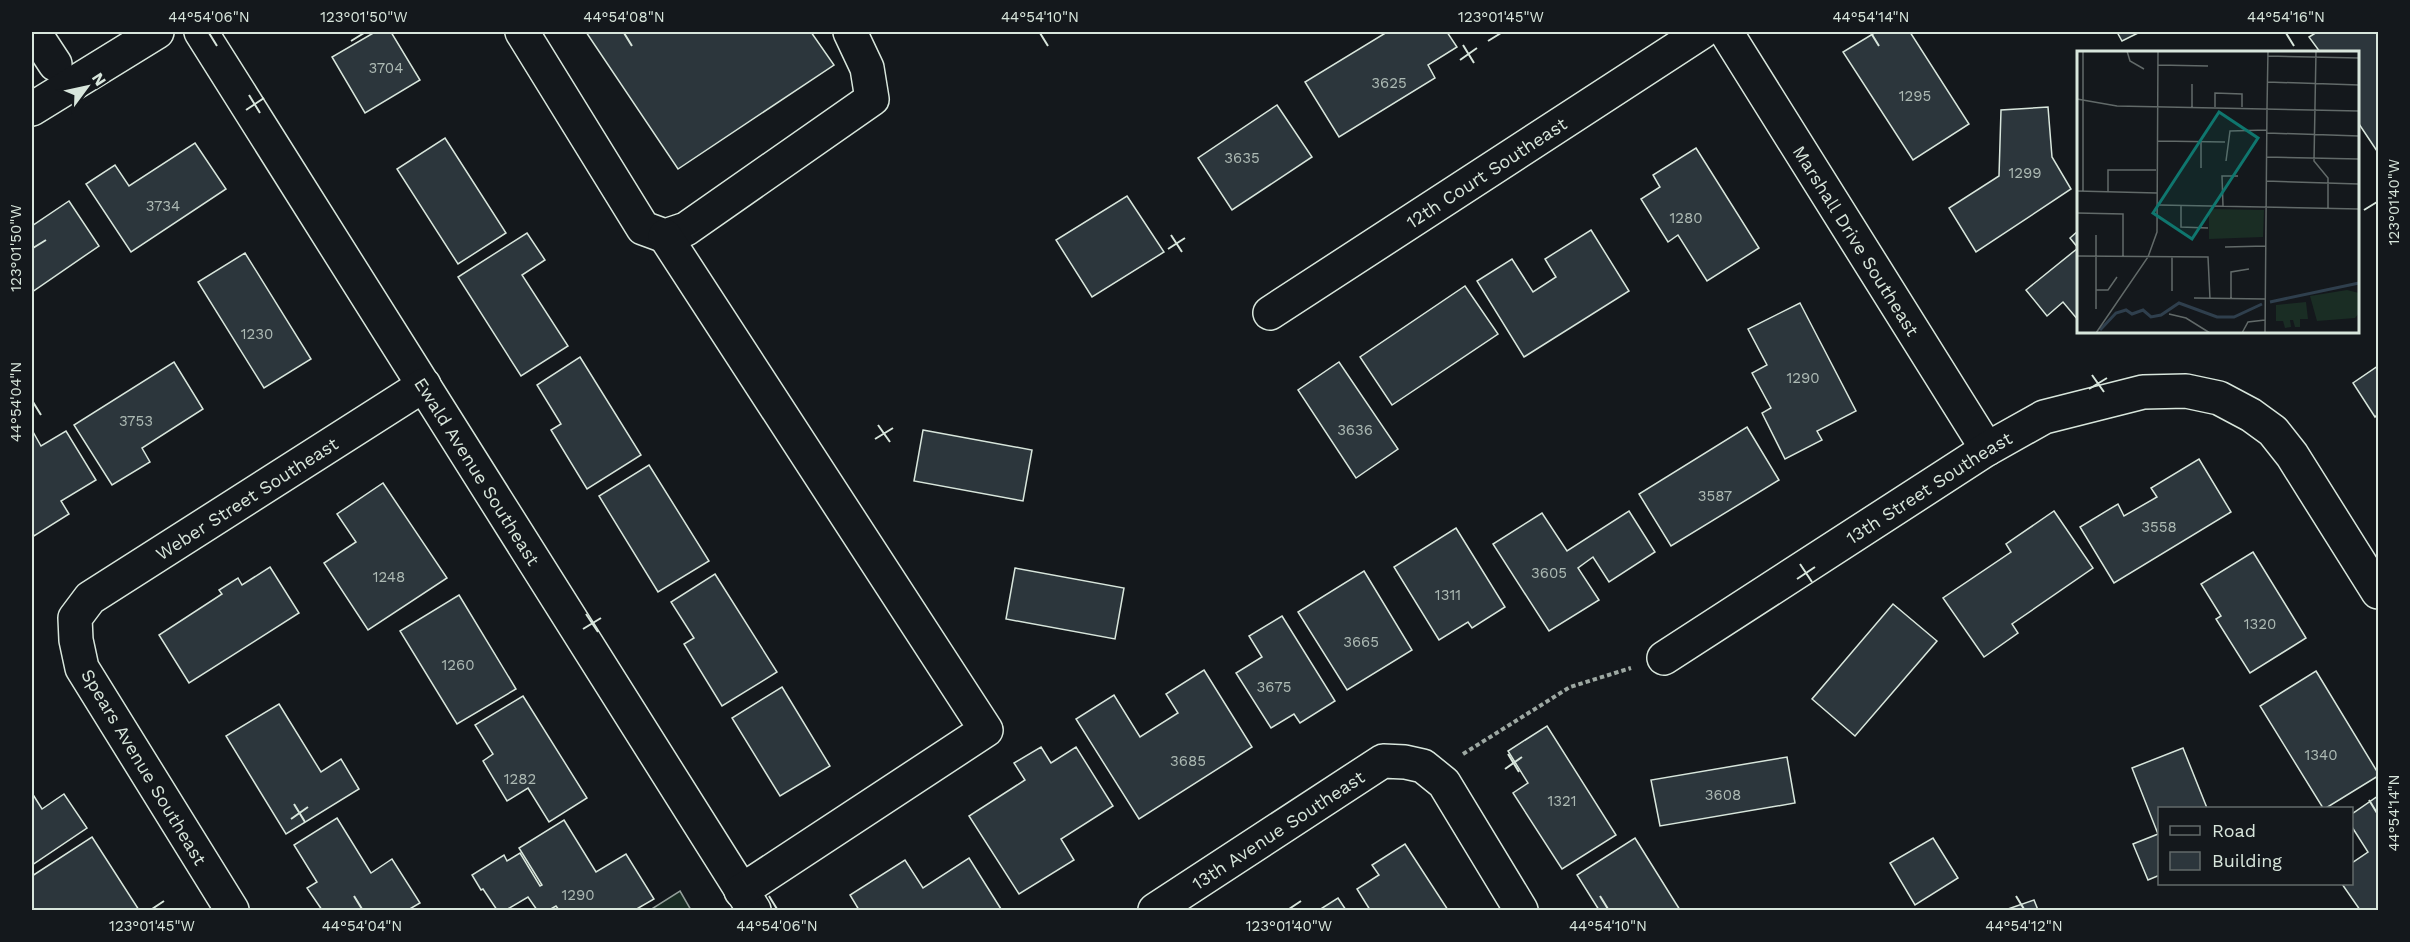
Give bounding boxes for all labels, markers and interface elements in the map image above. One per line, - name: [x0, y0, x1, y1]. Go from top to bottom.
- text: 44°54'06"N: [168, 8, 250, 26]
- text: 123°01'50"W: [320, 8, 408, 26]
- text: 44°54'08"N: [583, 8, 665, 26]
- text: 44°54'10"N: [1001, 8, 1079, 26]
- text: 123°01'45"W: [1458, 8, 1544, 26]
- text: 44°54'14"N: [1832, 8, 1910, 26]
- text: 44°54'16"N: [2247, 8, 2325, 26]
- inset map: [2077, 51, 2359, 333]
- north arrow: [57, 57, 117, 117]
- house number: 3704: [369, 59, 403, 77]
- text: N: [88, 69, 110, 89]
- house number: 3625: [1371, 74, 1407, 92]
- house number: 1295: [1899, 87, 1931, 105]
- street label: 12th Court Southeast: [1402, 112, 1571, 232]
- street label: Marshall Drive Southeast: [1789, 141, 1924, 340]
- house number: 3635: [1224, 149, 1260, 167]
- text: 123°01'40"W: [2385, 159, 2403, 245]
- house number: 1299: [2008, 164, 2042, 182]
- house number: 3734: [146, 197, 180, 215]
- text: 123°01'50"W: [7, 204, 25, 292]
- house number: 1280: [1669, 209, 1703, 227]
- house number: 1230: [241, 325, 273, 343]
- text: 44°54'04"N: [7, 362, 25, 442]
- house number: 1290: [1786, 369, 1820, 387]
- street label: Ewald Avenue Southeast: [411, 373, 545, 569]
- house number: 3753: [119, 412, 153, 430]
- house number: 3636: [1337, 421, 1373, 439]
- street label: 13th Street Southeast: [1842, 427, 2016, 548]
- street label: Weber Street Southeast: [151, 432, 342, 564]
- house number: 3587: [1698, 487, 1732, 505]
- house number: 3558: [2141, 518, 2177, 536]
- house number: 3605: [1531, 564, 1567, 582]
- house number: 1248: [373, 568, 405, 586]
- house number: 1311: [1435, 586, 1461, 604]
- house number: 1320: [2244, 615, 2276, 633]
- house number: 3665: [1343, 633, 1379, 651]
- house number: 1260: [441, 656, 475, 674]
- street label: Spears Avenue Southeast: [77, 665, 211, 869]
- house number: 3675: [1257, 678, 1291, 696]
- house number: 1340: [2304, 746, 2338, 764]
- house number: 3685: [1170, 752, 1206, 770]
- street label: 13th Avenue Southeast: [1188, 765, 1368, 893]
- house number: 1282: [504, 770, 536, 788]
- text: 44°54'14"N: [2385, 774, 2403, 852]
- house number: 3608: [1705, 786, 1741, 804]
- house number: 1321: [1547, 792, 1577, 810]
- legend: [2158, 807, 2353, 885]
- text: Road: [2212, 820, 2256, 841]
- text: Building: [2212, 850, 2282, 871]
- house number: 1290: [561, 886, 595, 904]
- text: 123°01'45"W: [109, 917, 195, 935]
- text: 44°54'04"N: [322, 917, 402, 935]
- text: 44°54'06"N: [736, 917, 818, 935]
- text: 123°01'40"W: [1246, 917, 1332, 935]
- text: 44°54'10"N: [1569, 917, 1647, 935]
- text: 44°54'12"N: [1985, 917, 2063, 935]

